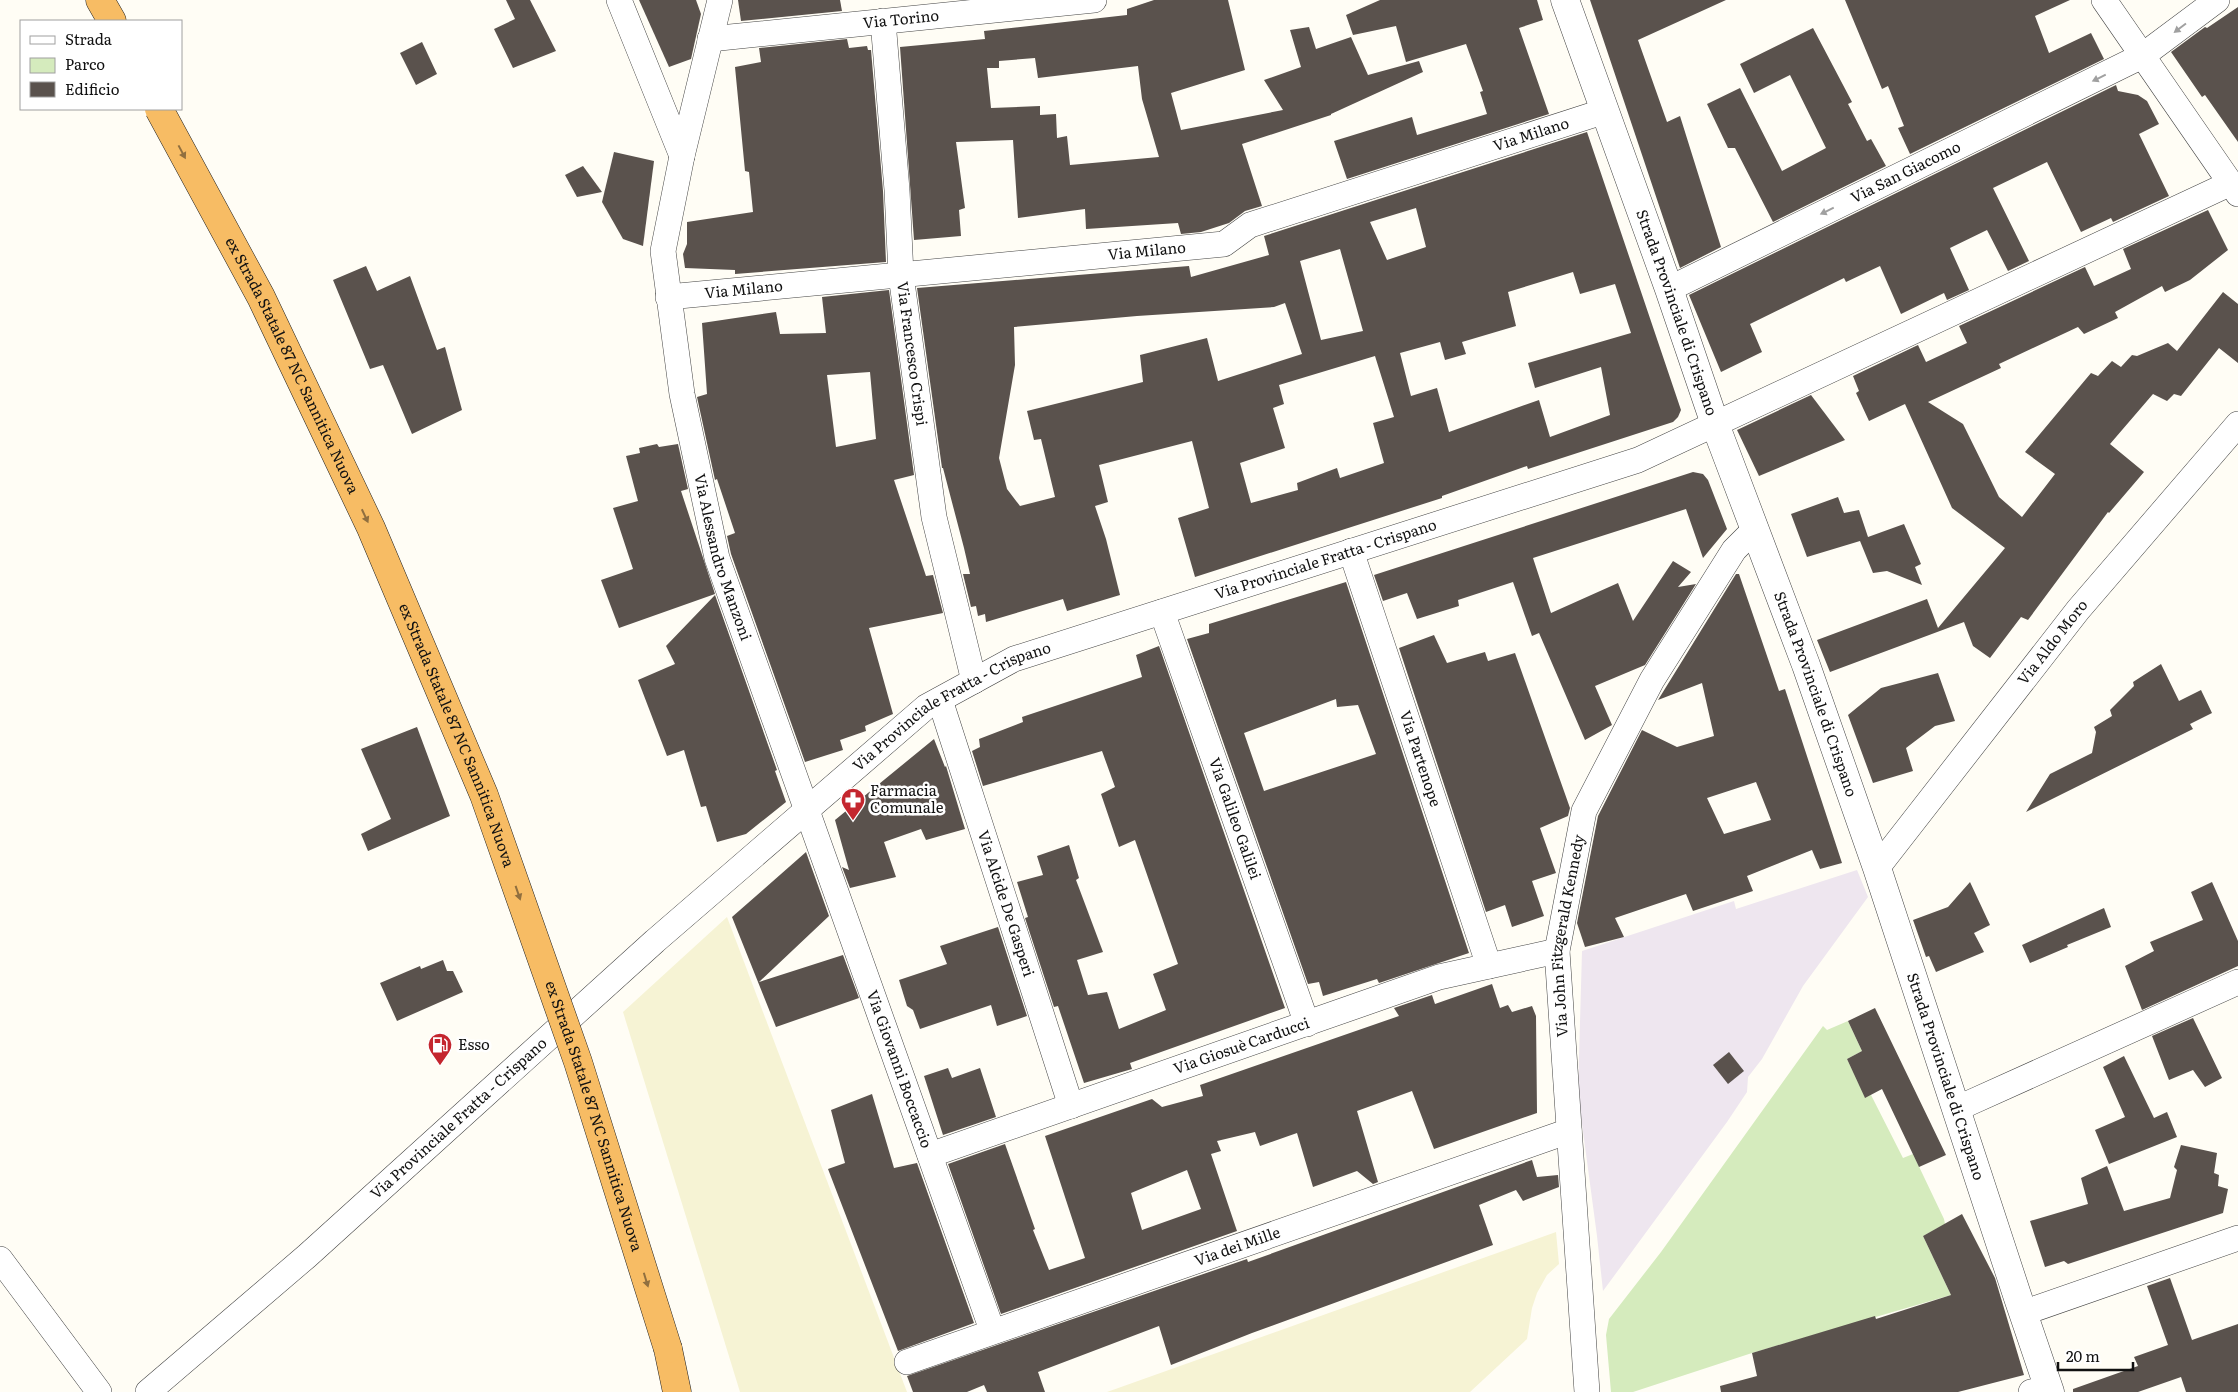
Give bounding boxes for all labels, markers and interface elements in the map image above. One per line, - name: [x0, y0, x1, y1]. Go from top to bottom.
- street label: Via Torino: [862, 3, 940, 33]
- legend: [20, 20, 182, 110]
- one-way arrow: [2173, 23, 2186, 34]
- text: Strada: [65, 27, 113, 50]
- text: Parco: [65, 52, 105, 75]
- one-way arrow: [2092, 74, 2106, 82]
- text: Edificio: [65, 77, 120, 100]
- street label: Via Milano: [1490, 110, 1572, 156]
- street label: Via San Giacomo: [1846, 134, 1964, 208]
- one-way arrow: [178, 145, 187, 158]
- street label: Strada Provinciale di Crispano: [1631, 206, 1724, 419]
- one-way arrow: [1820, 207, 1834, 215]
- street label: ex Strada Statale 87 NC Sannitica Nuova: [220, 232, 366, 498]
- street label: Via Milano: [1107, 235, 1187, 265]
- street label: Via Milano: [703, 273, 784, 303]
- street label: Via Francesco Crispi: [892, 280, 934, 427]
- street label: Via Alessandro Manzoni: [689, 471, 759, 644]
- one-way arrow: [362, 509, 370, 523]
- street label: Via Provinciale Fratta - Crispano: [1211, 512, 1439, 604]
- street label: Strada Provinciale di Crispano: [1769, 588, 1864, 800]
- street label: Via Aldo Moro: [2011, 593, 2092, 689]
- street label: ex Strada Statale 87 NC Sannitica Nuova: [394, 599, 522, 871]
- street label: Via Provinciale Fratta - Crispano: [847, 635, 1053, 776]
- street label: Via Partenope: [1395, 707, 1448, 810]
- street label: Via Galileo Galilei: [1204, 754, 1268, 882]
- place label: Farmacia Comunale: [870, 778, 944, 818]
- pharmacy icon: Farmacia Comunale: [840, 787, 866, 821]
- street label: Via Alcide De Gasperi: [973, 827, 1042, 979]
- street label: Via John Fitzgerald Kennedy: [1544, 832, 1589, 1038]
- one-way arrow: [514, 886, 522, 901]
- street label: Strada Provinciale di Crispano: [1902, 969, 1992, 1183]
- street label: ex Strada Statale 87 NC Sannitica Nuova: [540, 977, 650, 1255]
- street label: Via Giovanni Boccaccio: [862, 986, 939, 1151]
- street label: Via Giosuè Carducci: [1170, 1010, 1312, 1079]
- street label: Via Provinciale Fratta - Crispano: [364, 1031, 552, 1204]
- fuel station icon: Esso: [427, 1032, 453, 1066]
- place label: Esso: [458, 1032, 490, 1055]
- street label: Via dei Mille: [1191, 1220, 1283, 1271]
- one-way arrow: [642, 1273, 650, 1288]
- scale bar: [2058, 1340, 2133, 1372]
- text: 20 m: [2066, 1344, 2100, 1367]

